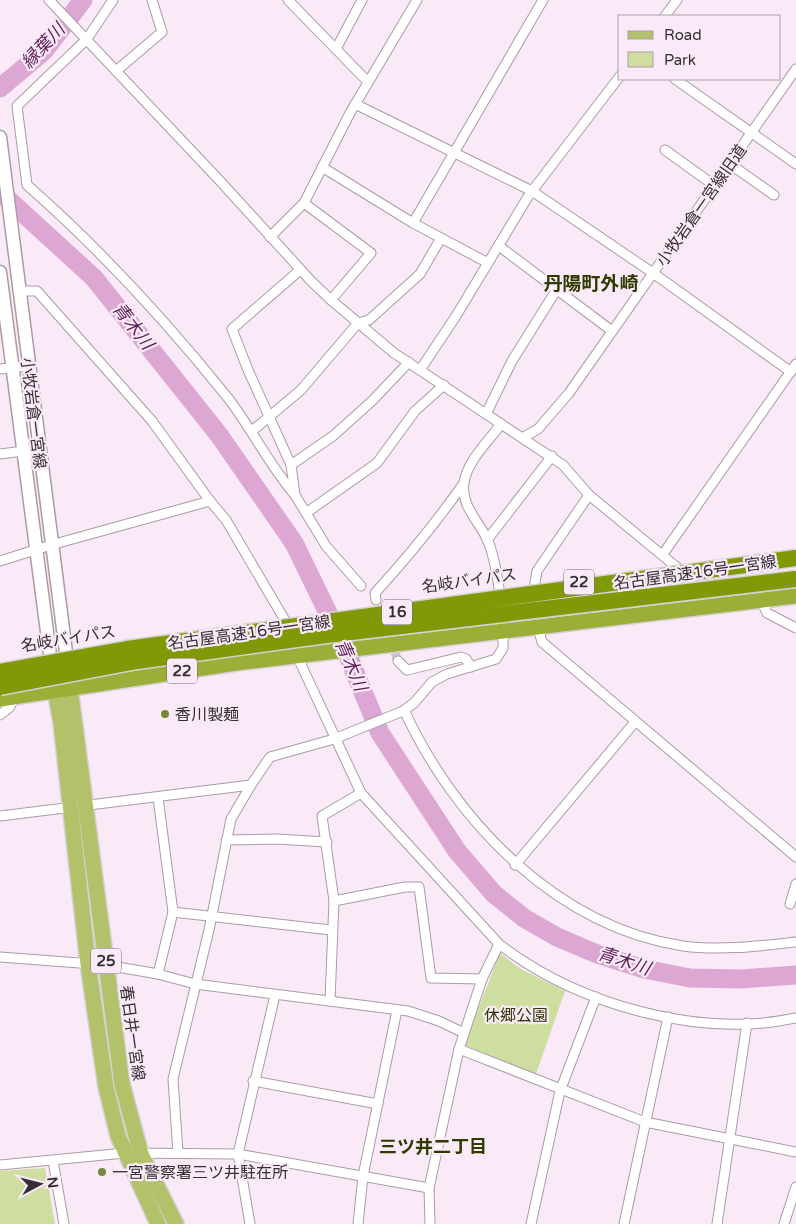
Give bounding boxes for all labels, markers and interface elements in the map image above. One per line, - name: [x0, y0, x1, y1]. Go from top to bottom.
- legend: [618, 15, 781, 80]
- water label: 縁葉川: [17, 17, 71, 73]
- text: Road: [664, 26, 702, 44]
- text: Park: [664, 51, 696, 69]
- street label: 小牧岩倉一宮線旧道: [652, 141, 751, 270]
- district label: 丹陽町外崎: [543, 273, 639, 295]
- water label: 青木川: [108, 298, 160, 356]
- street label: 小牧岩倉一宮線: [16, 356, 50, 470]
- street label: 名古屋高速16号一宮線: [612, 552, 778, 594]
- street label: 名岐バイパス: [420, 564, 518, 598]
- road number: 22: [564, 570, 594, 594]
- road number: 16: [382, 600, 412, 624]
- street label: 名古屋高速16号一宮線: [166, 612, 332, 654]
- street label: 名岐バイパス: [19, 622, 117, 656]
- water label: 青木川: [330, 636, 372, 696]
- road number: 22: [167, 658, 197, 684]
- place label: 香川製麺: [175, 705, 239, 725]
- marker: 香川製麺: [159, 708, 171, 720]
- water label: 青木川: [595, 942, 655, 980]
- road number: 25: [91, 948, 121, 974]
- street label: 春日井一宮線: [115, 984, 149, 1082]
- park label: 休郷公園: [484, 1006, 548, 1026]
- district label: 三ツ井二丁目: [379, 1136, 487, 1158]
- north arrow: [15, 1159, 65, 1209]
- place label: 一宮警察署三ツ井駐在所: [112, 1163, 288, 1183]
- marker: 一宮警察署三ツ井駐在所: [96, 1166, 108, 1178]
- text: N: [43, 1176, 62, 1189]

